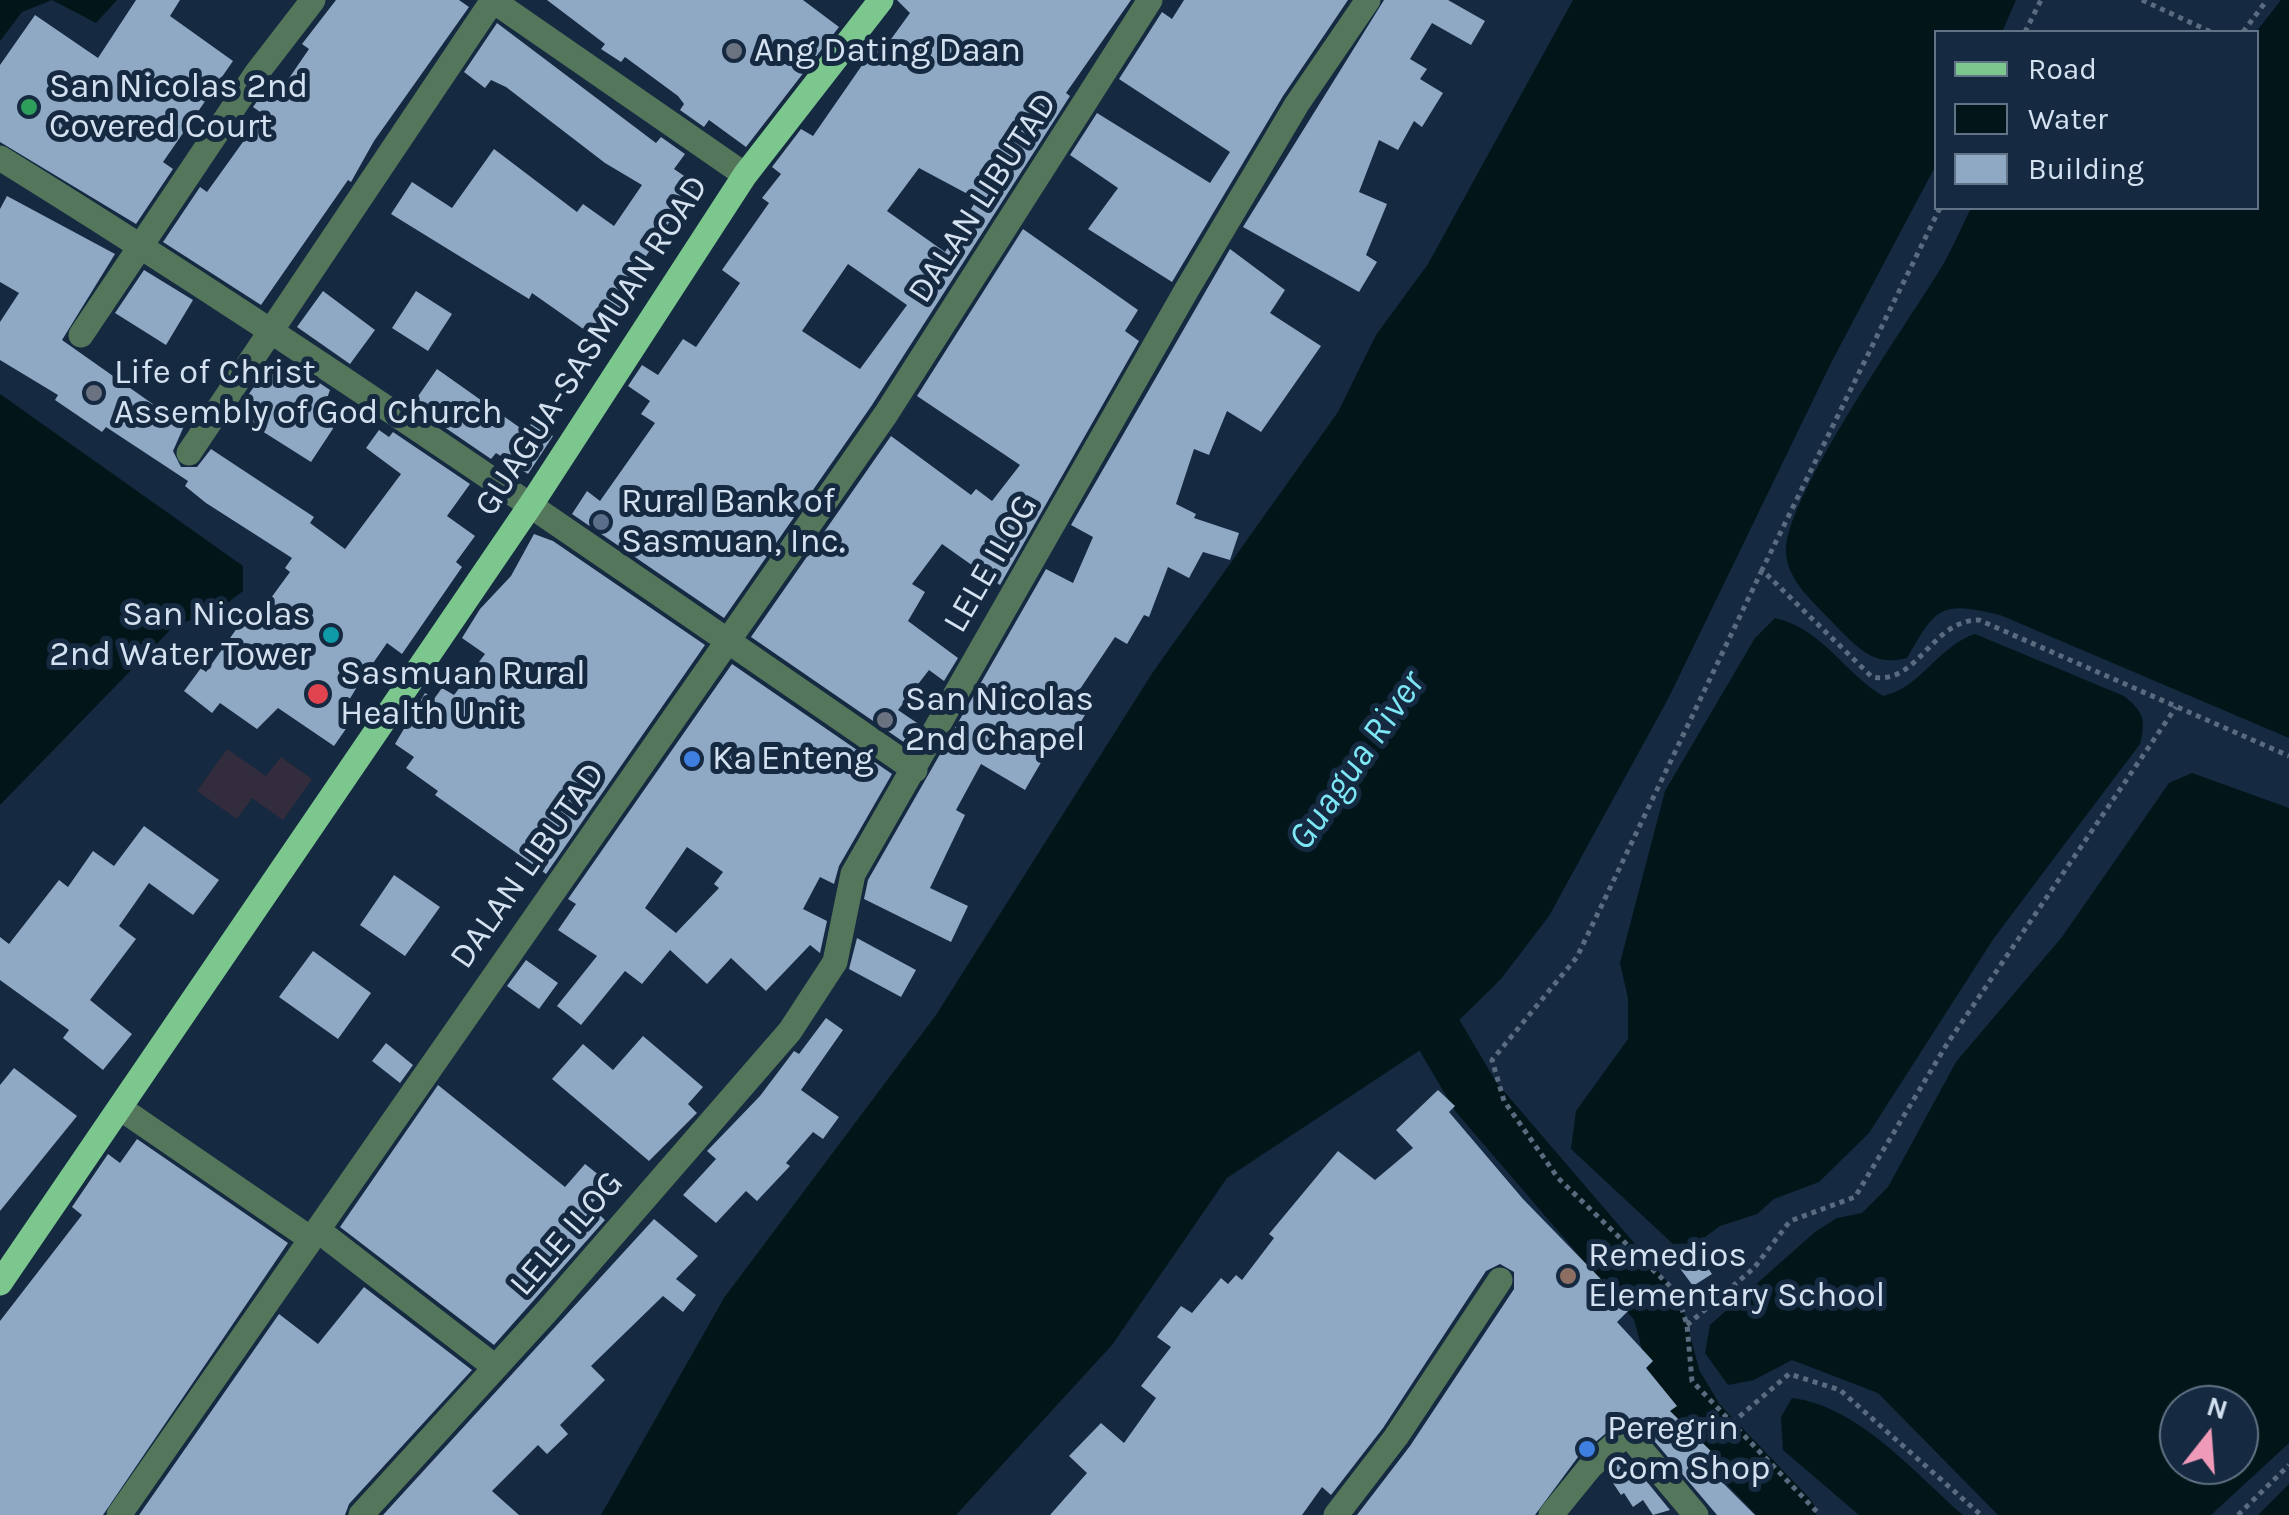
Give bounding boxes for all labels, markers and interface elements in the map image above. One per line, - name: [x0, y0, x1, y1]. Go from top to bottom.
- place label: Ang Dating Daan: [754, 30, 1021, 72]
- legend: [1934, 30, 2259, 210]
- marker: Ang Dating Daan: [723, 40, 745, 62]
- text: Road: [2028, 51, 2097, 87]
- place label: San Nicolas 2nd Covered Court: [49, 66, 308, 148]
- street label: DALAN LIBUTAD: [899, 85, 1067, 311]
- marker: San Nicolas 2nd Covered Court: [18, 96, 40, 118]
- text: Water: [2028, 101, 2108, 137]
- text: Building: [2028, 151, 2144, 187]
- street label: GUAGUA-SASMUAN ROAD: [466, 168, 718, 524]
- place label: Life of Christ Assembly of God Church: [114, 352, 502, 434]
- marker: Life of Christ Assembly of God Church: [83, 382, 105, 404]
- place label: Rural Bank of Sasmuan, Inc.: [621, 481, 845, 563]
- street label: LELE ILOG: [935, 488, 1047, 640]
- marker: Rural Bank of Sasmuan, Inc.: [590, 511, 612, 533]
- place label: San Nicolas 2nd Water Tower: [49, 594, 311, 676]
- marker: San Nicolas 2nd Water Tower: [320, 624, 342, 646]
- place label: Sasmuan Rural Health Unit: [340, 653, 586, 735]
- water label: Guagua River: [1279, 663, 1435, 859]
- place label: San Nicolas 2nd Chapel: [905, 679, 1094, 761]
- marker: Sasmuan Rural Health Unit: [305, 681, 331, 707]
- marker: San Nicolas 2nd Chapel: [874, 709, 896, 731]
- place label: Ka Enteng: [712, 738, 874, 780]
- marker: Ka Enteng: [681, 748, 703, 770]
- street label: DALAN LIBUTAD: [441, 755, 615, 977]
- street label: LELE ILOG: [501, 1163, 633, 1305]
- place label: Remedios Elementary School: [1588, 1235, 1885, 1317]
- marker: Remedios Elementary School: [1557, 1265, 1579, 1287]
- north arrow: [2159, 1385, 2259, 1485]
- text: N: [2203, 1389, 2232, 1426]
- place label: Peregrin Com Shop: [1607, 1408, 1771, 1490]
- marker: Peregrin Com Shop: [1576, 1438, 1598, 1460]

